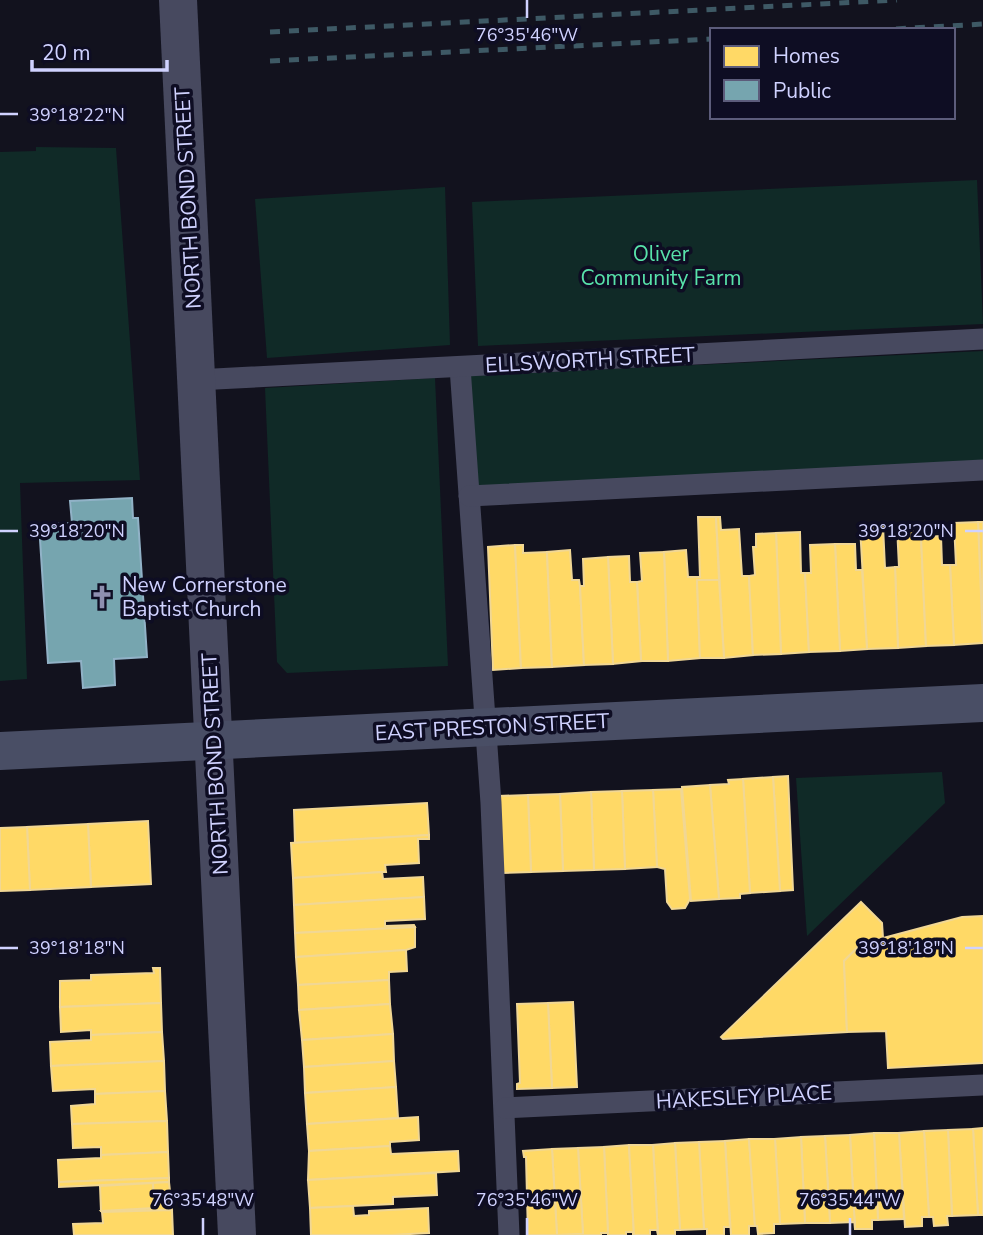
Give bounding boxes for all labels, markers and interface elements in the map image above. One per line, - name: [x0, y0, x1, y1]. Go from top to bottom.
- text: 76°35'46"W: [476, 23, 578, 47]
- scale bar: [32, 28, 166, 72]
- legend: [710, 28, 955, 119]
- text: 20 m: [42, 39, 91, 67]
- text: Homes: [773, 42, 840, 70]
- text: Public: [773, 77, 831, 105]
- street label: NORTH BOND STREET: [168, 86, 208, 310]
- text: 39°18'22"N: [29, 103, 125, 127]
- park label: Oliver Community Farm: [581, 240, 742, 292]
- street label: ELLSWORTH STREET: [484, 341, 696, 379]
- text: 39°18'20"N: [29, 519, 125, 543]
- text: 39°18'20"N: [858, 519, 954, 543]
- place label: New Cornerstone Baptist Church: [122, 571, 287, 623]
- church icon: New Cornerstone Baptist Church: [88, 583, 116, 611]
- street label: NORTH BOND STREET: [195, 652, 235, 876]
- street label: EAST PRESTON STREET: [374, 707, 610, 747]
- text: 39°18'18"N: [29, 936, 125, 960]
- text: 39°18'18"N: [858, 936, 954, 960]
- street label: HAKESLEY PLACE: [655, 1078, 833, 1116]
- text: 76°35'48"W: [152, 1188, 254, 1212]
- text: 76°35'46"W: [476, 1188, 578, 1212]
- text: 76°35'44"W: [799, 1188, 901, 1212]

